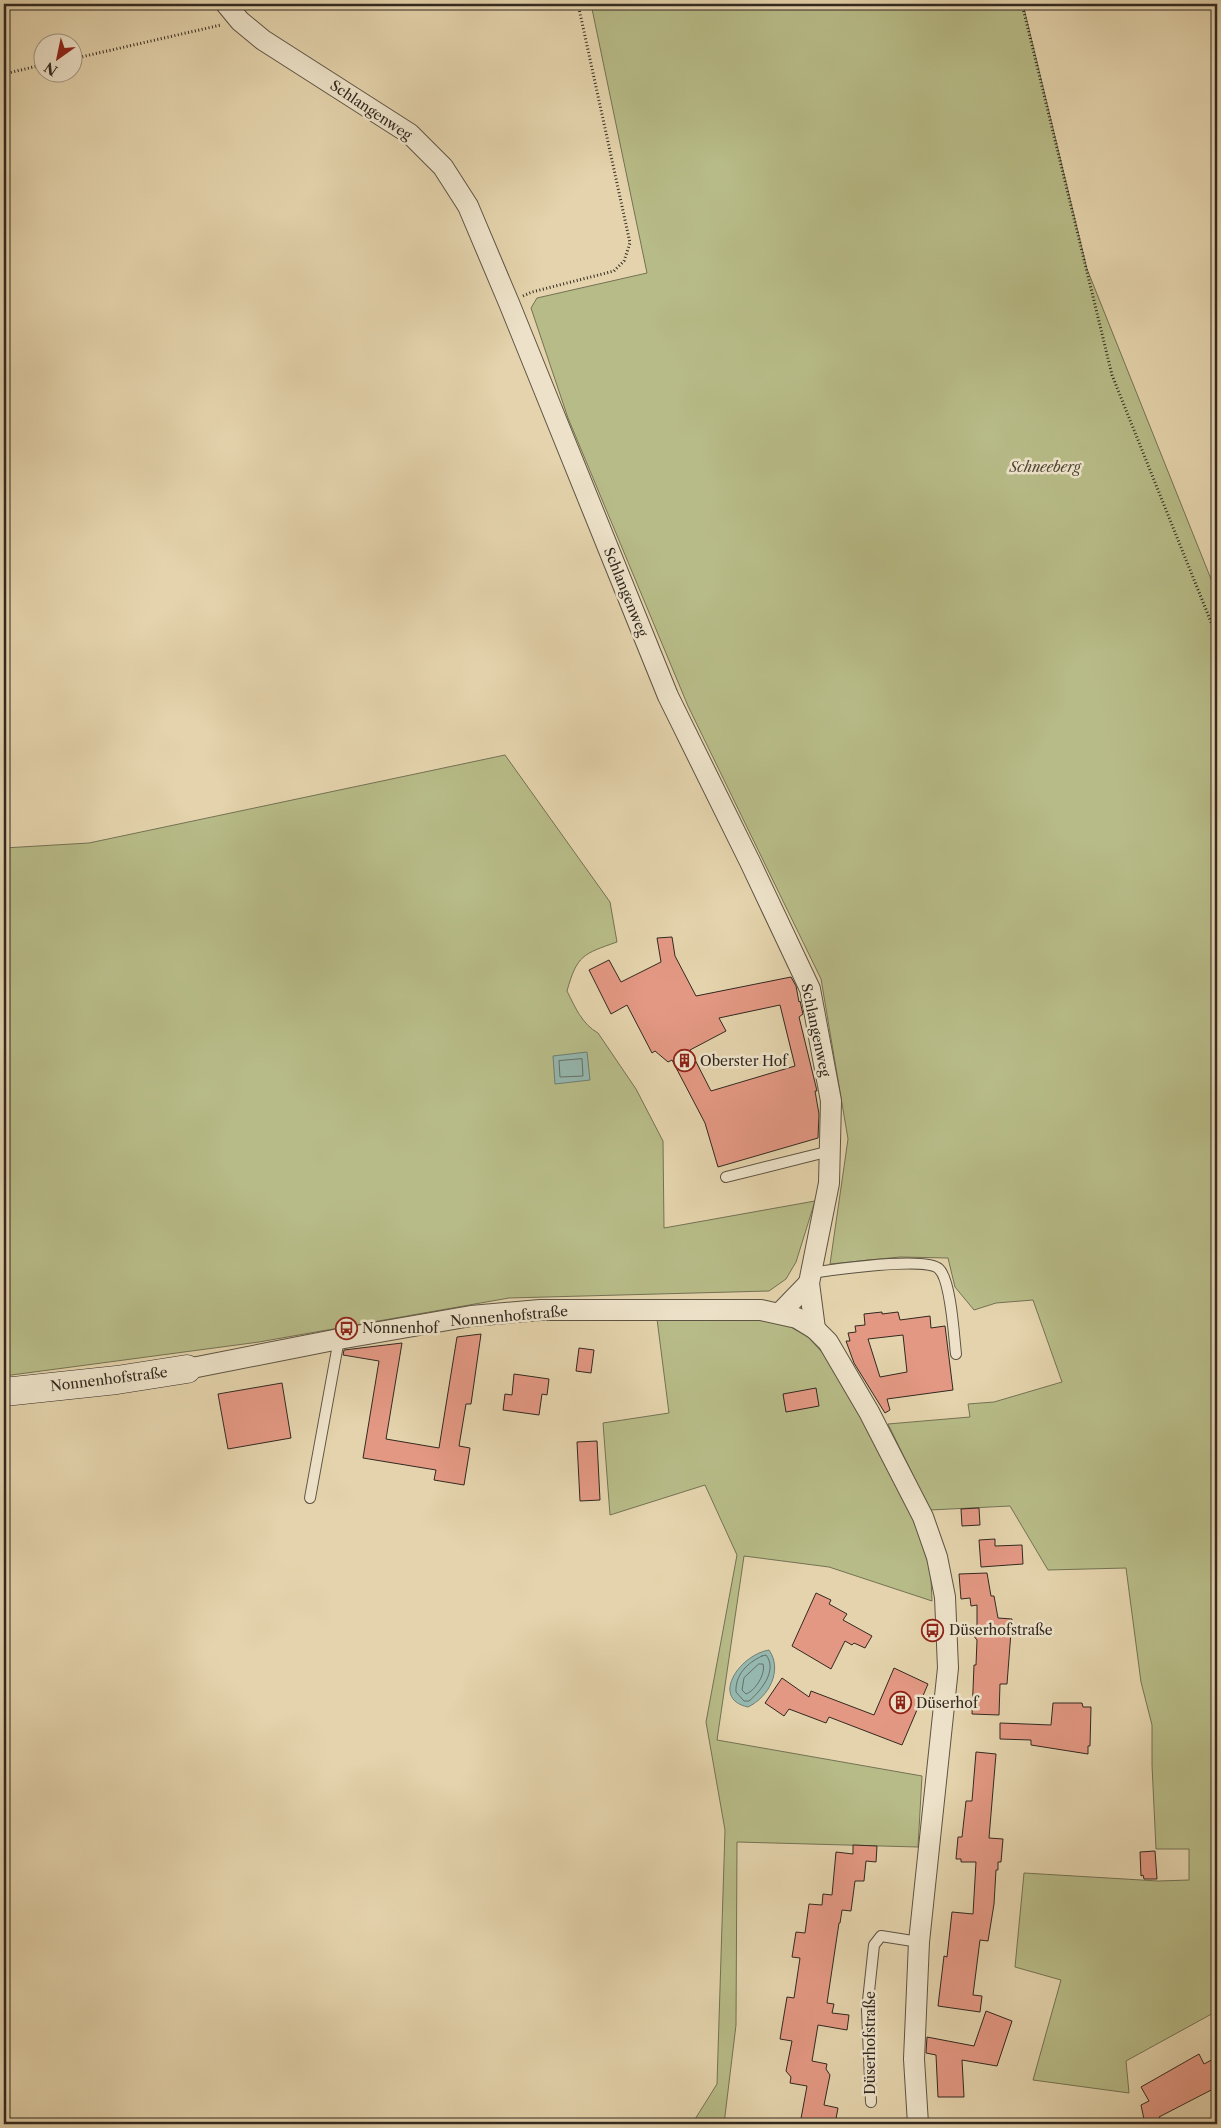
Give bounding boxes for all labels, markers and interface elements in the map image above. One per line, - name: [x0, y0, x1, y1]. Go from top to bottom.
- north arrow: [32, 32, 82, 82]
- text: N: [41, 58, 61, 80]
- street label: Schlangenweg: [327, 76, 416, 144]
- park label: Schneeberg: [1009, 458, 1082, 476]
- street label: Schlangenweg: [600, 545, 652, 640]
- street label: Schlangenweg: [797, 982, 835, 1079]
- building icon: Oberster Hof: [672, 1049, 696, 1073]
- place label: Oberster Hof: [700, 1052, 789, 1070]
- street label: Nonnenhofstraße: [449, 1302, 569, 1330]
- bus stop icon: Nonnenhof: [334, 1316, 358, 1340]
- place label: Nonnenhof: [362, 1319, 440, 1337]
- street label: Nonnenhofstraße: [49, 1363, 169, 1395]
- bus stop icon: Düserhofstraße: [921, 1618, 945, 1642]
- place label: Düserhofstraße: [949, 1621, 1053, 1639]
- building icon: Düserhof: [888, 1691, 912, 1715]
- place label: Düserhof: [916, 1694, 980, 1712]
- street label: Düserhofstraße: [861, 1991, 879, 2095]

